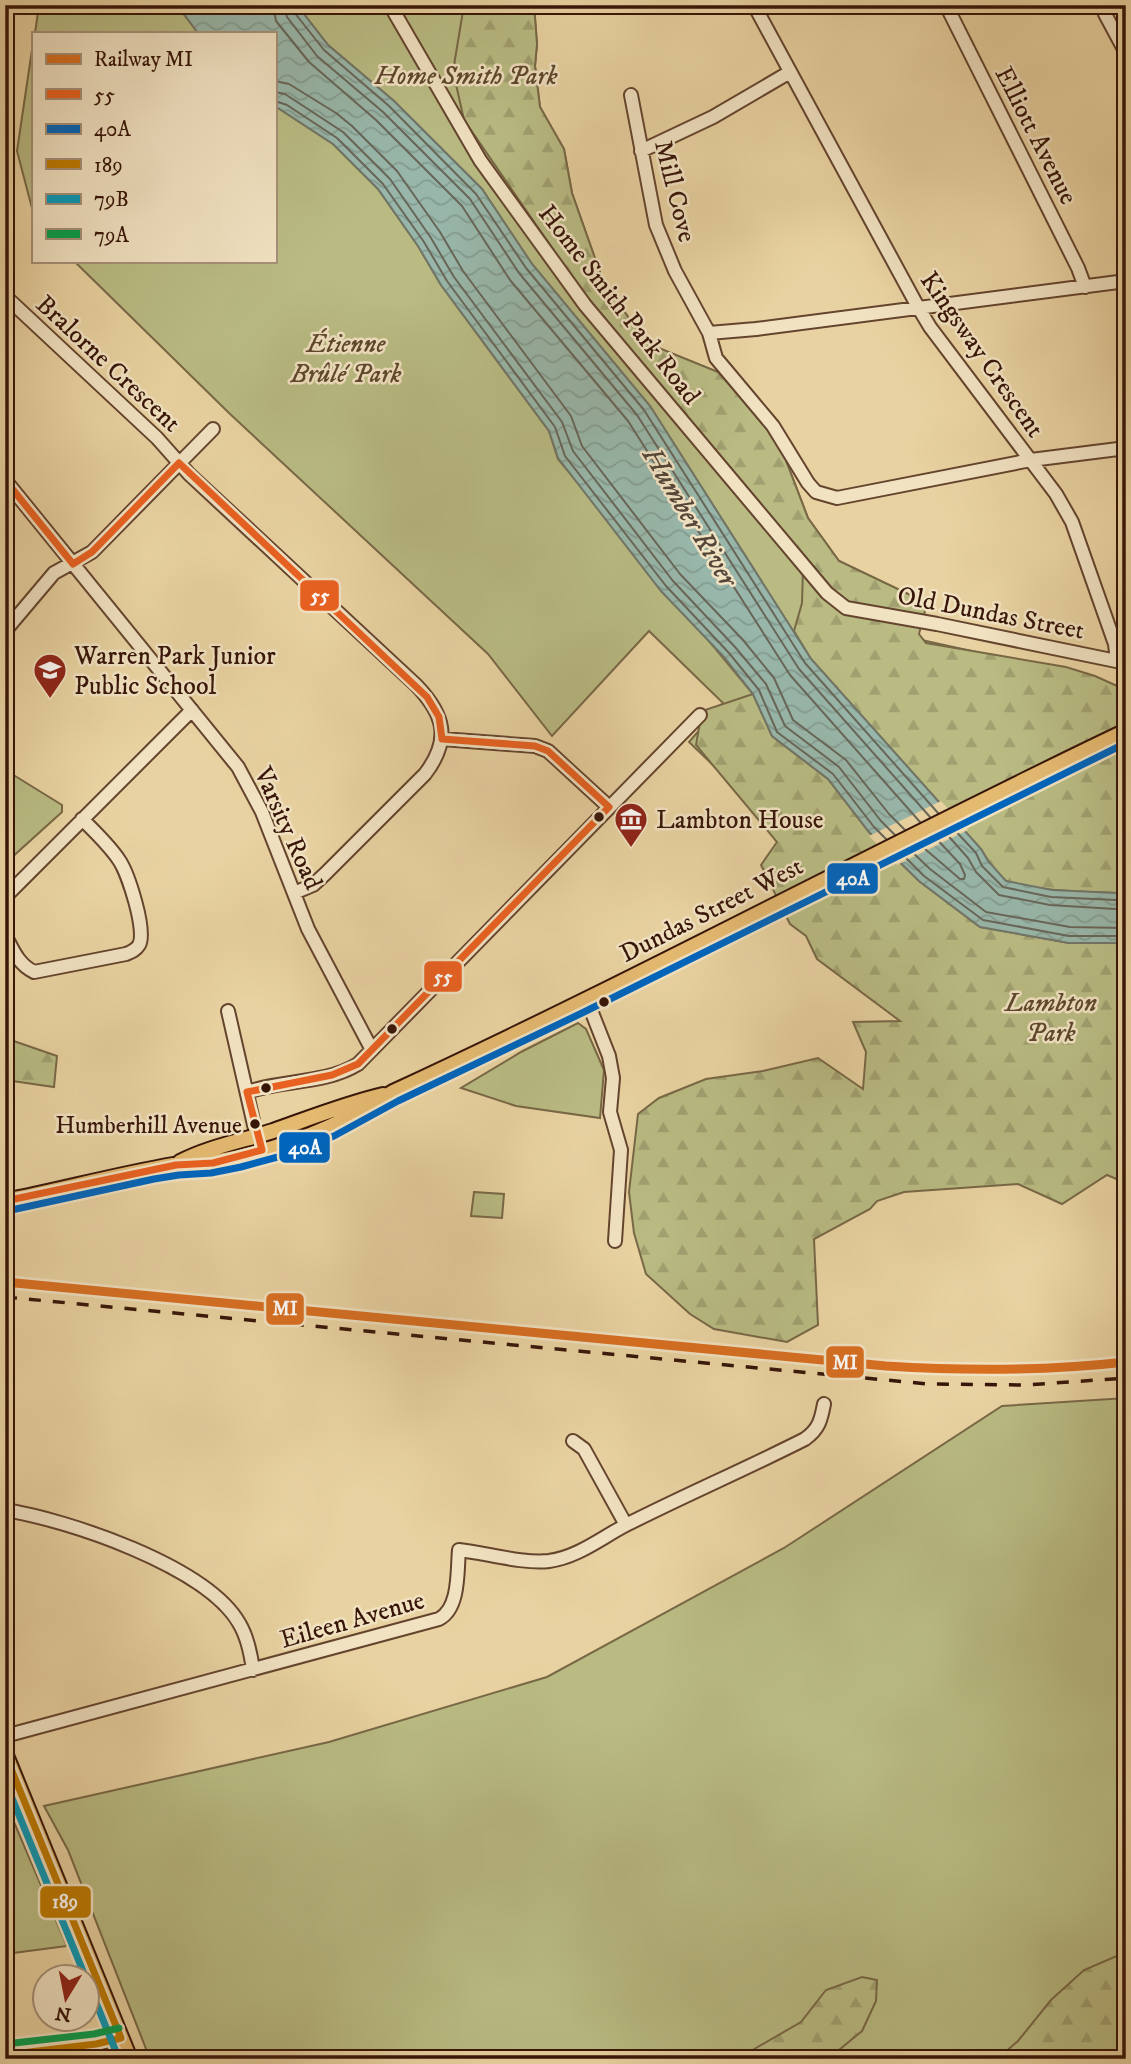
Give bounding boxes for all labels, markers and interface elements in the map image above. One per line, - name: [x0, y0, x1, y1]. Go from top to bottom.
- legend: [32, 32, 276, 262]
- text: Railway MI: [94, 47, 193, 73]
- park label: Home Smith Park: [373, 60, 558, 93]
- street label: Elliott Avenue: [987, 61, 1085, 210]
- text: 55: [94, 83, 115, 109]
- text: 40A: [94, 117, 131, 143]
- street label: Mill Cove: [646, 137, 703, 246]
- text: 189: [94, 153, 123, 179]
- text: 79B: [94, 187, 129, 213]
- street label: Home Smith Park Road: [530, 198, 707, 412]
- text: 79A: [94, 223, 130, 249]
- street label: Kingsway Crescent: [912, 265, 1051, 444]
- street label: Bralorne Crescent: [28, 288, 188, 440]
- park label: Étienne Brûlé Park: [290, 328, 401, 391]
- water label: Humber River: [634, 439, 746, 595]
- line badge: 55: [299, 579, 340, 612]
- street label: Old Dundas Street: [894, 579, 1087, 648]
- text: 55: [310, 585, 330, 608]
- place label: Warren Park Junior Public School: [73, 640, 276, 703]
- school or university icon: Warren Park Junior Public School: [31, 651, 69, 700]
- street label: Varsity Road: [246, 761, 329, 895]
- museum icon: Lambton House: [612, 800, 650, 849]
- place label: Lambton House: [656, 804, 824, 837]
- unlabelled marker: [592, 810, 606, 824]
- street label: Dundas Street West: [615, 850, 809, 971]
- line badge: 40A: [826, 862, 879, 895]
- text: 40A: [836, 868, 871, 891]
- line badge: 55: [423, 960, 463, 993]
- text: 55: [433, 966, 453, 989]
- park label: Lambton Park: [1003, 987, 1097, 1050]
- unlabelled marker: [597, 995, 611, 1009]
- unlabelled marker: [385, 1022, 399, 1036]
- unlabelled marker: [259, 1081, 273, 1095]
- place label: Humberhill Avenue: [55, 1111, 242, 1141]
- marker: Humberhill Avenue: [248, 1117, 262, 1131]
- line badge: 40A: [278, 1131, 331, 1164]
- text: 40A: [288, 1137, 323, 1160]
- line badge: MI: [265, 1292, 305, 1326]
- text: MI: [272, 1298, 298, 1321]
- line badge: MI: [825, 1345, 865, 1379]
- text: MI: [832, 1352, 858, 1375]
- street label: Eileen Avenue: [276, 1584, 428, 1657]
- line badge: 189: [39, 1885, 92, 1919]
- text: 189: [52, 1891, 78, 1914]
- north arrow: [32, 1962, 102, 2032]
- text: N: [53, 2001, 73, 2026]

